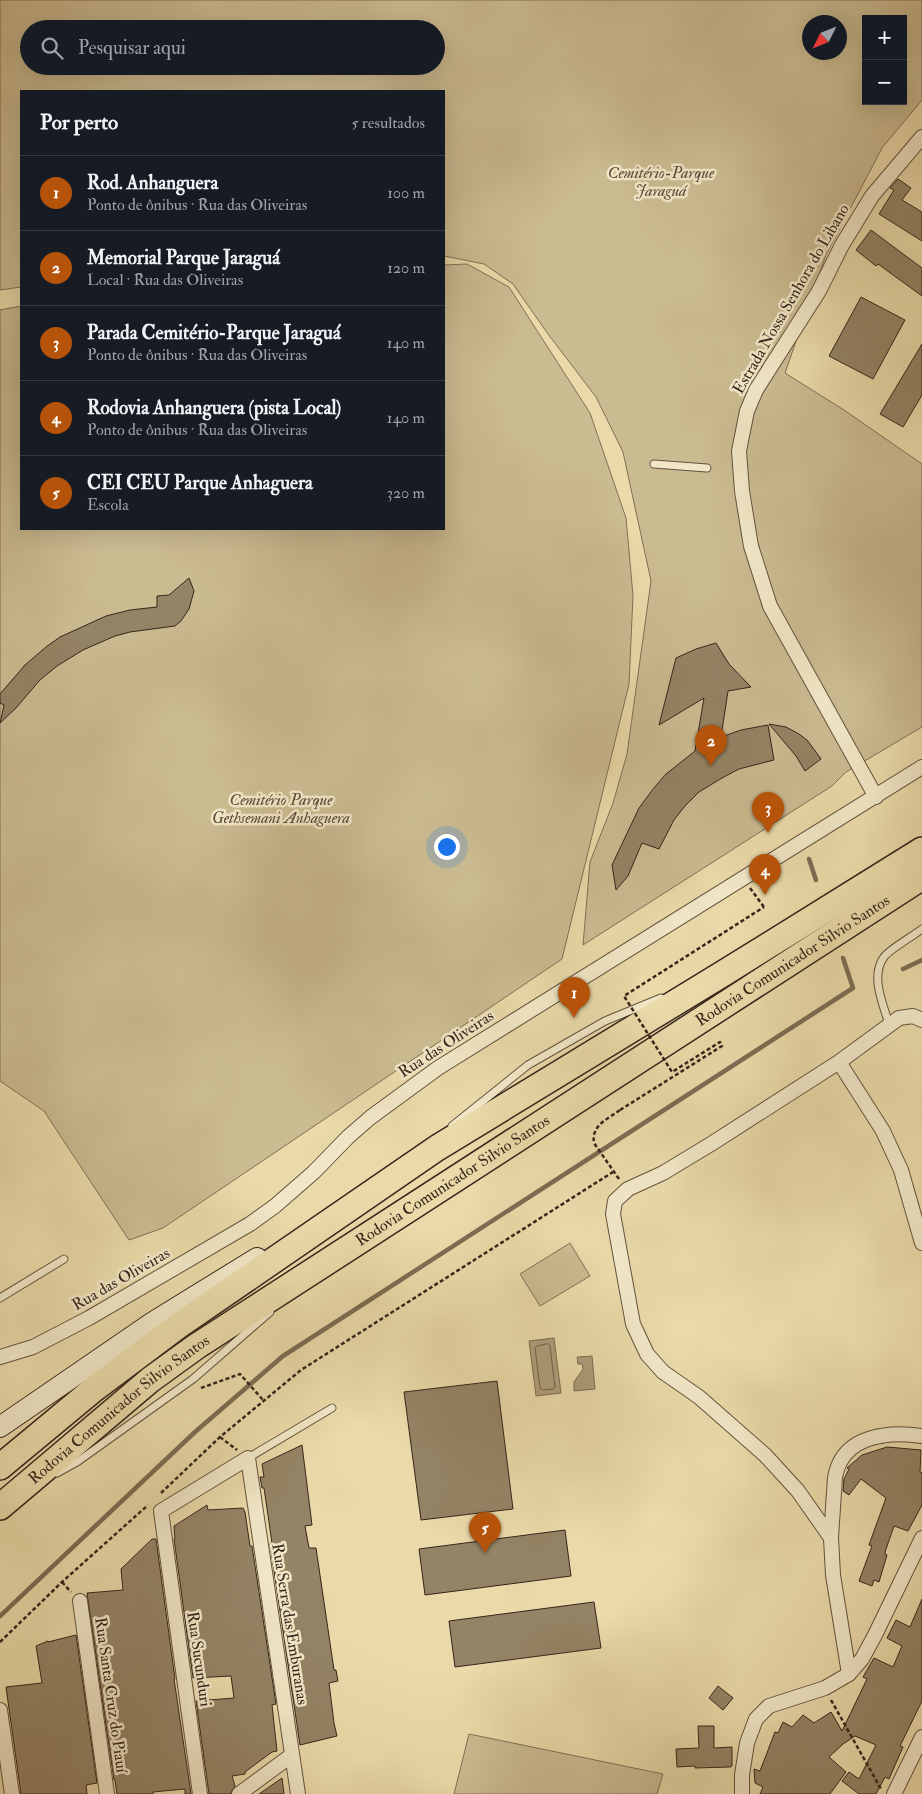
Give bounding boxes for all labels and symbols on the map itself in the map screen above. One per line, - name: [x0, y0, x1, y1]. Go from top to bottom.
- north arrow: [802, 15, 847, 60]
- park label: Cemitério-Parque Jaraguá: [608, 163, 715, 201]
- street label: Estrada Nossa Senhora do Libano: [728, 200, 854, 398]
- pin: 2: [695, 725, 727, 766]
- park label: Cemitério Parque Gethsemani Anhaguera: [212, 790, 350, 828]
- pin: 3: [752, 792, 784, 833]
- your location: [434, 834, 460, 860]
- pin: 4: [749, 854, 781, 895]
- street label: Rodovia Comunicador Silvio Santos: [692, 891, 894, 1031]
- pin: 1: [558, 977, 590, 1018]
- street label: Rua das Oliveiras: [395, 1006, 497, 1082]
- street label: Rodovia Comunicador Silvio Santos: [352, 1111, 553, 1251]
- street label: Rua das Oliveiras: [68, 1243, 174, 1315]
- street label: Rodovia Comunicador Silvio Santos: [24, 1331, 213, 1489]
- pin: 5: [469, 1512, 501, 1553]
- street label: Rua Serra das Emburanas: [267, 1542, 313, 1706]
- street label: Rua Sucunduri: [182, 1610, 216, 1708]
- street label: Rua Santa Cruz do Piauí: [90, 1616, 132, 1776]

